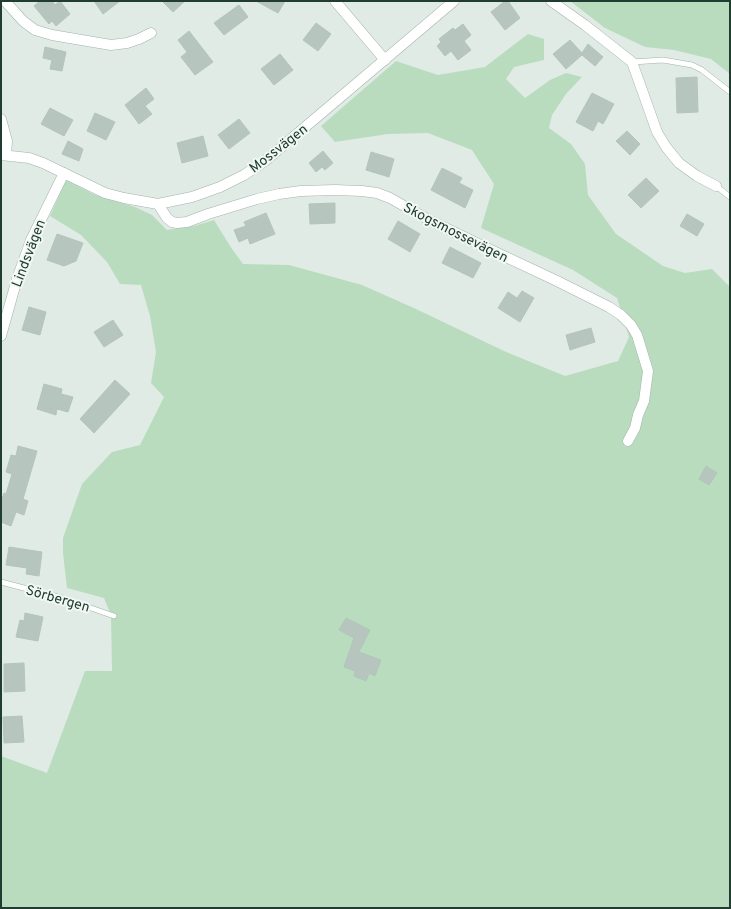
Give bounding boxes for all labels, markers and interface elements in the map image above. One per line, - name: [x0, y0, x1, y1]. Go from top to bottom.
- street label: Mossvägen: [246, 121, 312, 177]
- street label: Skogsmossevägen: [400, 200, 511, 267]
- street label: Lindsvägen: [9, 217, 50, 290]
- street label: Sörbergen: [24, 582, 92, 617]

